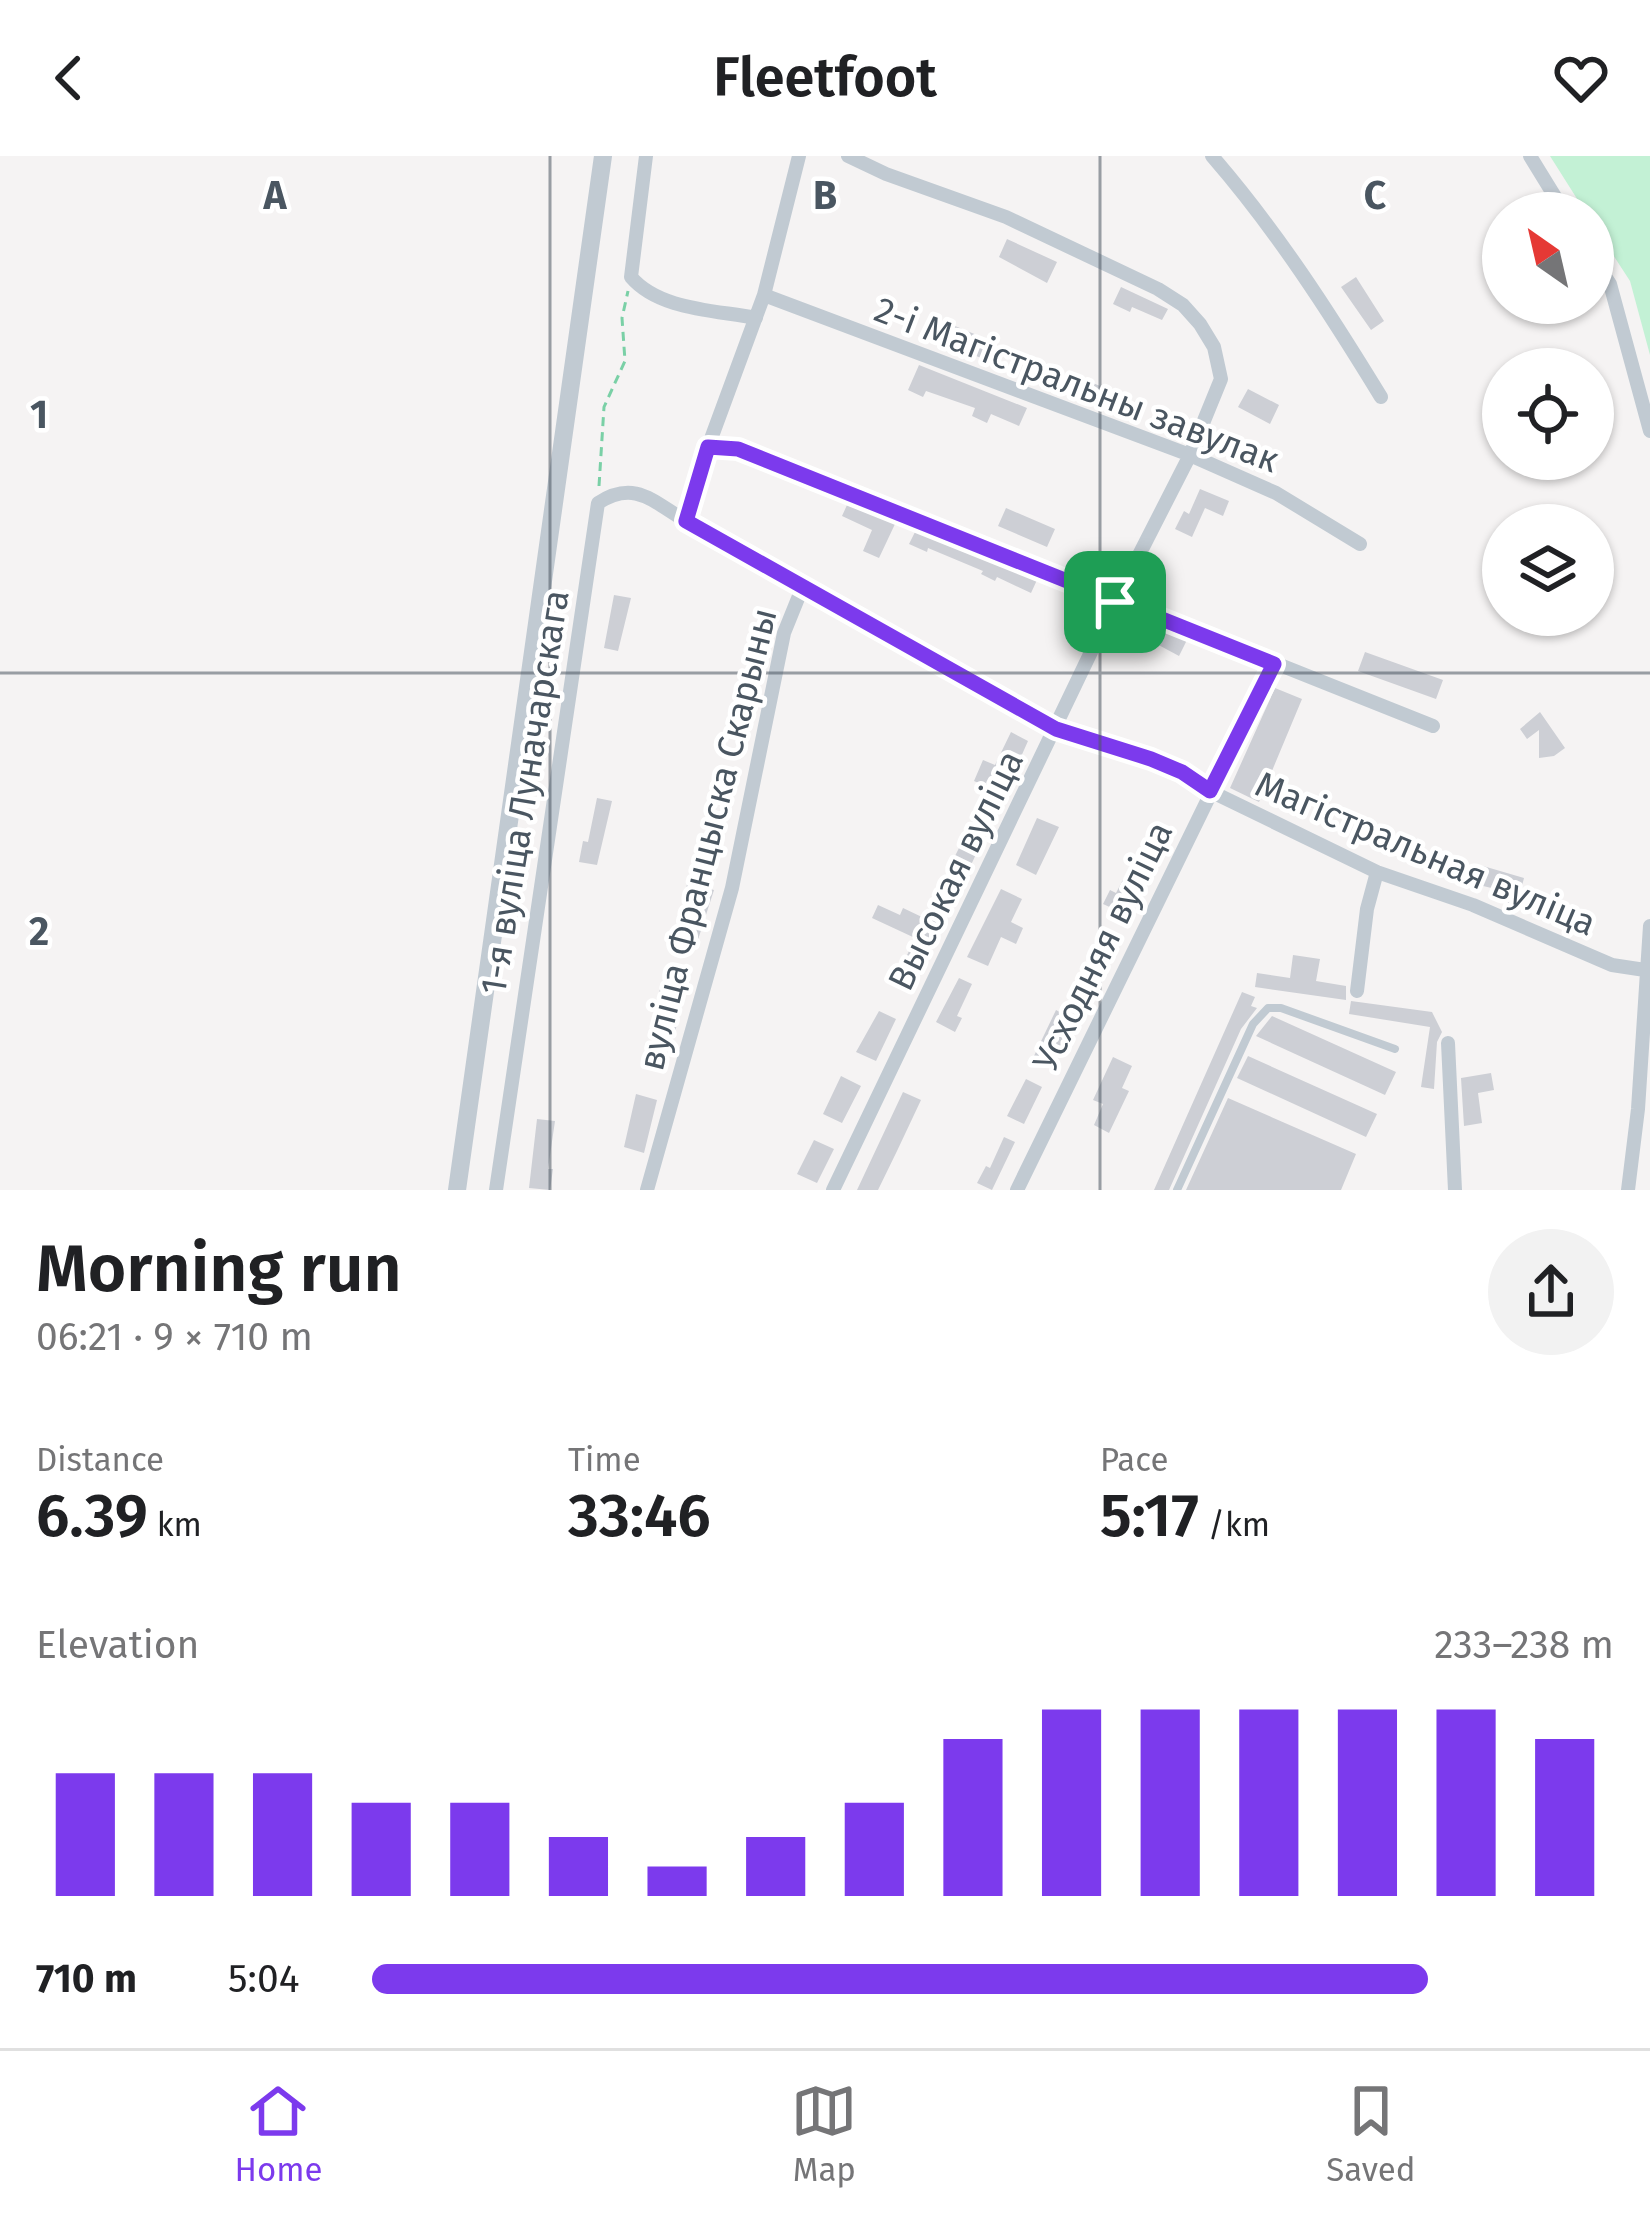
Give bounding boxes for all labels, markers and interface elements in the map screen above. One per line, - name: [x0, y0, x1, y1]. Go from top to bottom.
- icon: back: [36, 45, 102, 111]
- icon: heart: [1548, 45, 1614, 111]
- text: Fleetfoot: [713, 46, 937, 110]
- text: A: [262, 173, 287, 219]
- text: B: [813, 173, 837, 219]
- text: C: [1364, 173, 1387, 219]
- north arrow: [1482, 192, 1614, 324]
- map controls: [1482, 192, 1614, 636]
- street label: 2-і Магістральны завулак: [868, 287, 1285, 482]
- button: locate: [1482, 348, 1614, 480]
- text: 1: [30, 392, 48, 438]
- button: layers: [1482, 504, 1614, 636]
- pin: [1064, 551, 1166, 653]
- icon: arrive: [1082, 569, 1148, 635]
- street label: 1-я вуліца Луначарскага: [471, 587, 579, 998]
- street label: вуліца Францыска Скарыны: [629, 604, 787, 1075]
- street label: Высокая вуліца: [879, 743, 1033, 998]
- street label: Магістральная вуліца: [1249, 762, 1602, 946]
- street label: Усходняя вуліца: [1023, 814, 1182, 1078]
- text: 2: [29, 909, 49, 955]
- text: Morning run: [36, 1229, 402, 1308]
- button: share: [1488, 1229, 1614, 1355]
- text: 06:21 · 9 × 710 m: [36, 1314, 313, 1360]
- text: Distance: [36, 1440, 164, 1480]
- text: Time: [568, 1440, 641, 1480]
- text: Pace: [1100, 1440, 1168, 1480]
- text: 6.39: [36, 1480, 148, 1552]
- text: 33:46: [568, 1480, 711, 1552]
- text: 5:17: [1100, 1480, 1199, 1552]
- text: km: [148, 1505, 202, 1545]
- text: /km: [1199, 1505, 1270, 1545]
- text: Elevation: [36, 1622, 199, 1668]
- text: 233–238 m: [1434, 1622, 1614, 1668]
- text: 710 m: [36, 1956, 137, 2002]
- text: 5:04: [228, 1956, 299, 2002]
- tab: Home: [234, 2078, 322, 2190]
- tab: Map: [791, 2078, 857, 2190]
- tab: Saved: [1326, 2078, 1416, 2190]

